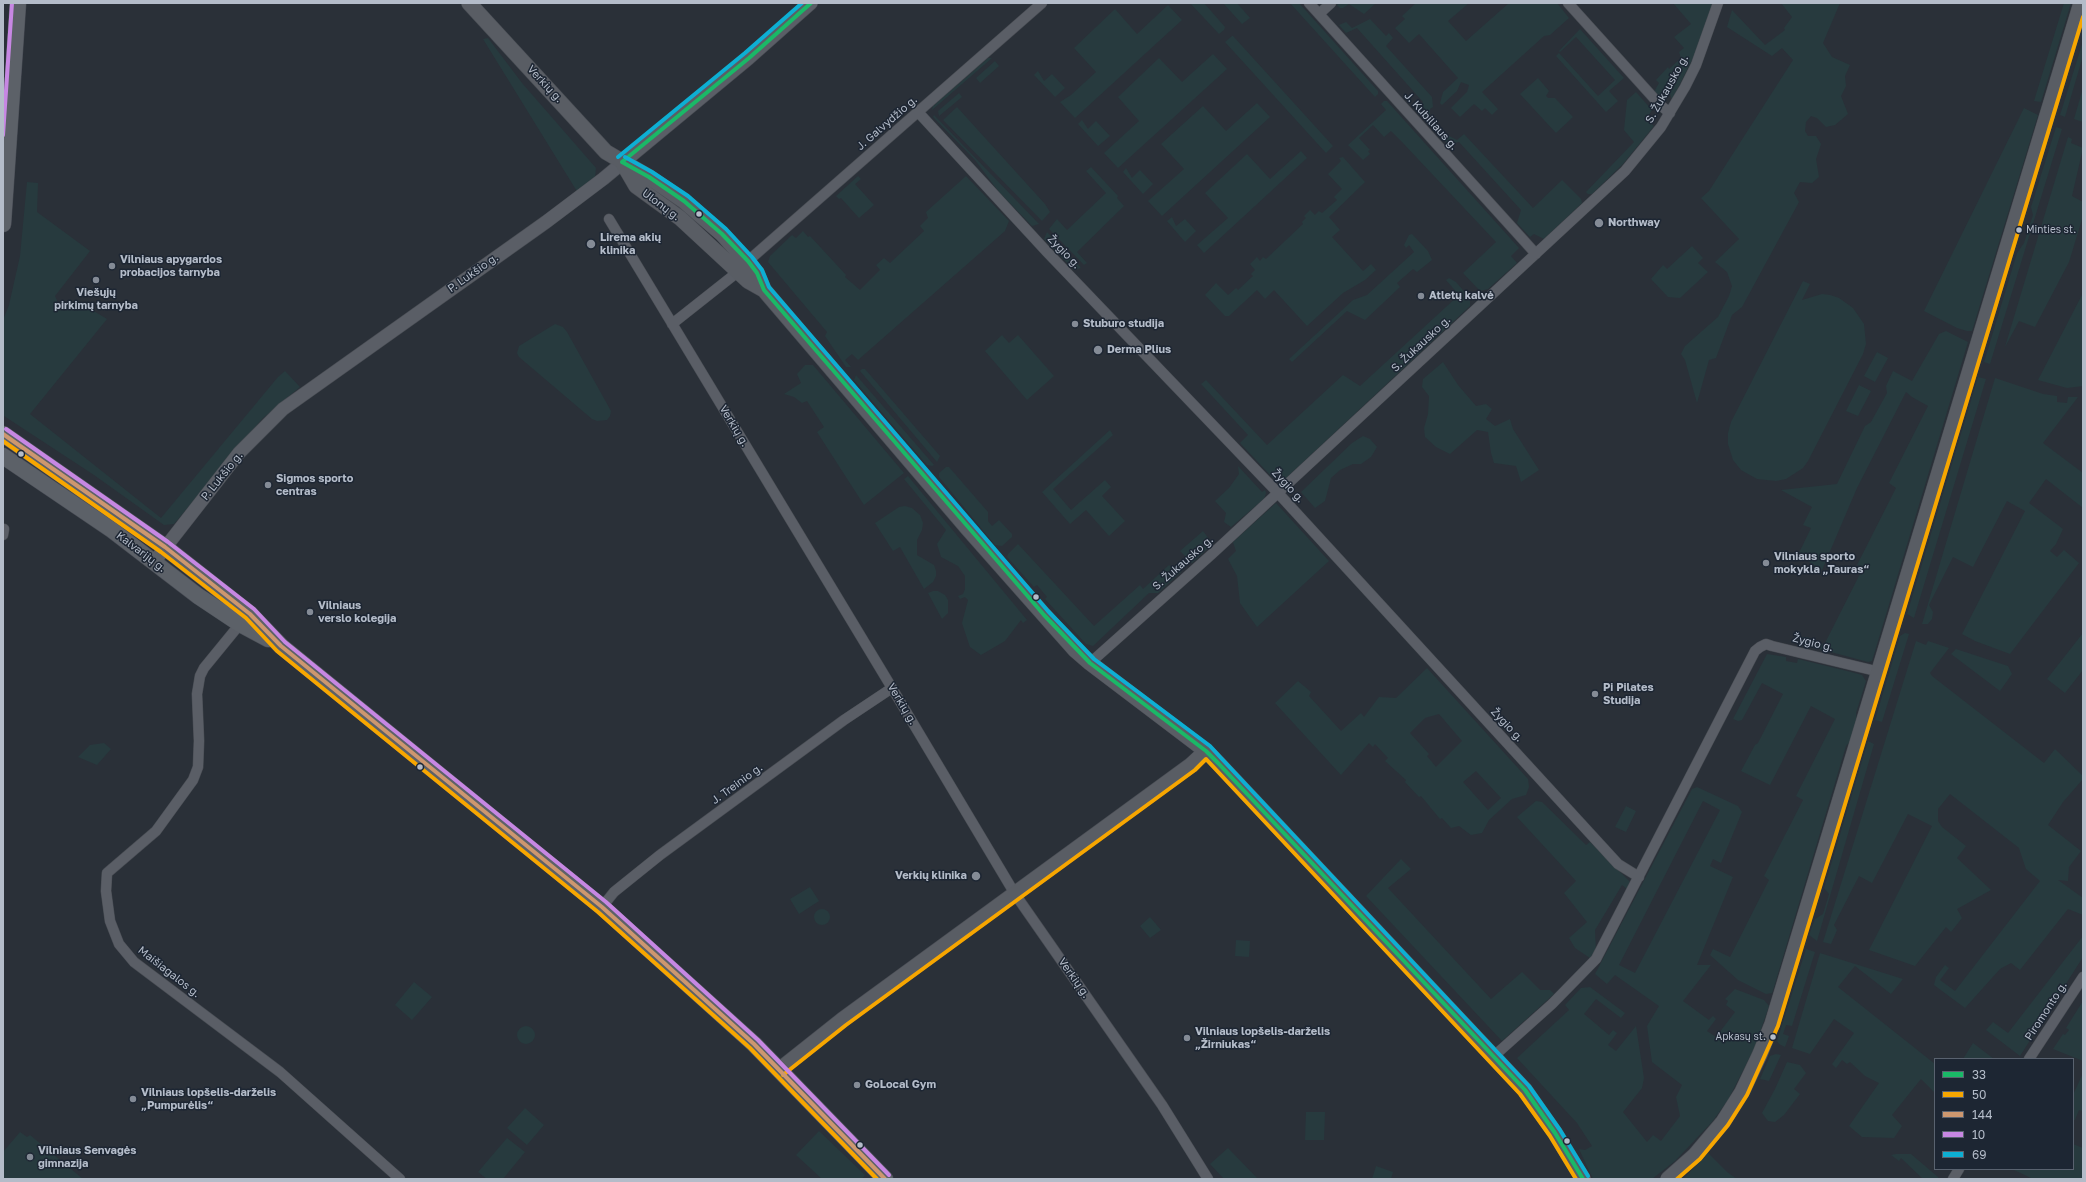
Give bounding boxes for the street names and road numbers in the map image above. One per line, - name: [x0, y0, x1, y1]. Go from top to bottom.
- street label: S. Žukausko g.: [1643, 52, 1691, 126]
- street label: Verkių g.: [524, 63, 566, 105]
- street label: J. Kubiliaus g.: [1401, 89, 1461, 153]
- street label: J. Galvydžio g.: [854, 93, 920, 153]
- street label: Ulonų g.: [639, 186, 683, 224]
- street label: Žygio g.: [1045, 233, 1083, 271]
- street label: P. Lukšio g.: [445, 251, 501, 295]
- street label: S. Žukausko g.: [1389, 313, 1453, 375]
- street label: Verkių g.: [716, 403, 752, 449]
- street label: P. Lukšio g.: [198, 449, 246, 503]
- street label: Žygio g.: [1269, 466, 1307, 506]
- street label: Kalvarijų g.: [114, 529, 168, 575]
- street label: S. Žukausko g.: [1150, 533, 1216, 593]
- street label: Žygio g.: [1791, 632, 1835, 654]
- street label: Verkių g.: [884, 681, 920, 727]
- street label: Žygio g.: [1488, 705, 1526, 745]
- street label: J. Treinio g.: [709, 761, 765, 807]
- street label: Maišiagalos g.: [135, 944, 203, 1000]
- street label: Verkių g.: [1055, 955, 1093, 1001]
- street label: Piromonto g.: [2022, 979, 2070, 1043]

